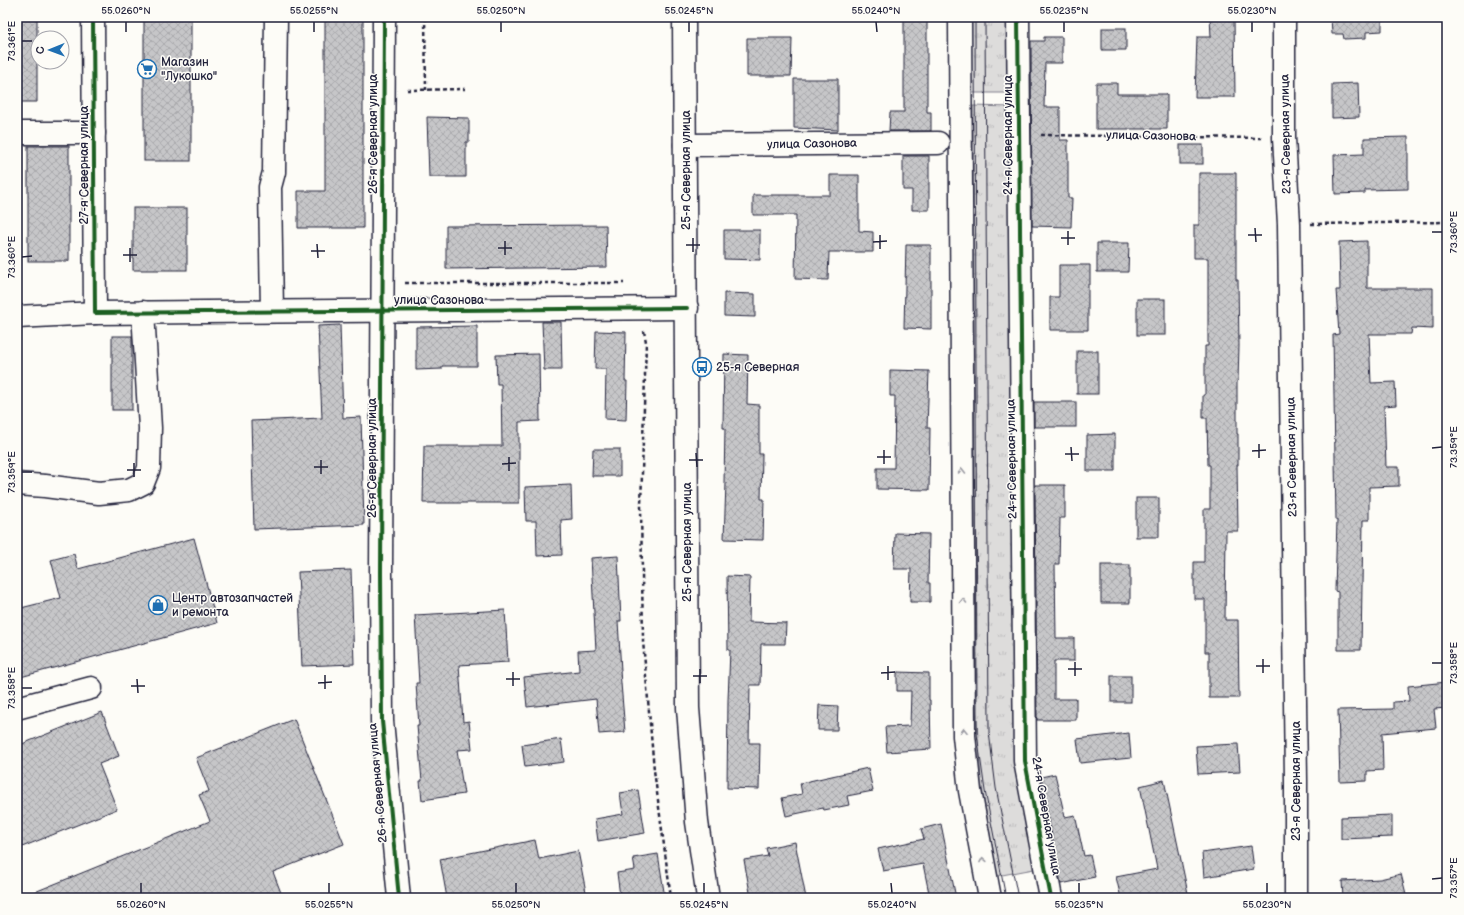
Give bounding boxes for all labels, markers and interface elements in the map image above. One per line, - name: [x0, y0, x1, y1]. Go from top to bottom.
- text: 55.0260°N: [101, 5, 151, 17]
- text: 55.0255°N: [290, 5, 338, 17]
- text: 55.0250°N: [477, 5, 525, 17]
- text: 55.0245°N: [665, 5, 713, 17]
- text: 55.0240°N: [851, 5, 901, 17]
- text: 55.0235°N: [1040, 5, 1088, 17]
- text: 55.0230°N: [1227, 5, 1277, 17]
- text: 73.361°E: [6, 20, 18, 61]
- north arrow: [30, 30, 70, 70]
- text: С: [34, 46, 47, 54]
- place label: Магазин "Лукошко": [161, 55, 217, 84]
- supermarket icon: Магазин "Лукошко": [136, 58, 158, 80]
- street label: 26-я Северная улица: [366, 74, 381, 194]
- street label: 23-я Северная улица: [1277, 74, 1295, 194]
- street label: 24-я Северная улица: [1001, 75, 1016, 195]
- street label: 27-я Северная улица: [77, 106, 92, 224]
- street label: 25-я Северная улица: [679, 110, 694, 230]
- street label: улица Сазонова: [1106, 128, 1196, 144]
- street label: улица Сазонова: [767, 136, 857, 152]
- text: 73.360°E: [1448, 210, 1460, 253]
- text: 73.360°E: [6, 235, 18, 278]
- street label: улица Сазонова: [394, 293, 484, 308]
- bus stop icon: 25-я Северная: [691, 356, 713, 378]
- place label: 25-я Северная: [716, 360, 800, 375]
- street label: 23-я Северная улица: [1283, 397, 1301, 517]
- street label: 26-я Северная улица: [365, 398, 380, 518]
- street label: 24-я Северная улица: [1003, 399, 1021, 519]
- text: 73.359°E: [1448, 426, 1460, 468]
- text: 73.359°E: [6, 451, 18, 493]
- one-way arrow: [958, 468, 966, 474]
- street label: 25-я Северная улица: [680, 482, 695, 602]
- place label: Центр автозапчастей и ремонта: [172, 591, 293, 620]
- shop icon: Центр автозапчастей и ремонта: [147, 594, 169, 616]
- one-way arrow: [959, 598, 967, 604]
- text: 73.358°E: [1448, 642, 1460, 684]
- text: 73.358°E: [6, 667, 18, 709]
- street label: 23-я Северная улица: [1289, 721, 1304, 841]
- street label: 26-я Северная улица: [365, 722, 391, 844]
- one-way arrow: [960, 728, 969, 734]
- street label: 24-я Северная улица: [1028, 756, 1064, 876]
- one-way arrow: [979, 857, 987, 863]
- text: 73.357°E: [1448, 857, 1460, 899]
- text: 55.0260°N: [116, 899, 166, 911]
- text: 55.0255°N: [305, 899, 353, 911]
- text: 55.0250°N: [492, 899, 540, 911]
- text: 55.0245°N: [680, 899, 728, 911]
- text: 55.0240°N: [867, 899, 917, 911]
- text: 55.0235°N: [1055, 899, 1103, 911]
- text: 55.0230°N: [1242, 899, 1292, 911]

